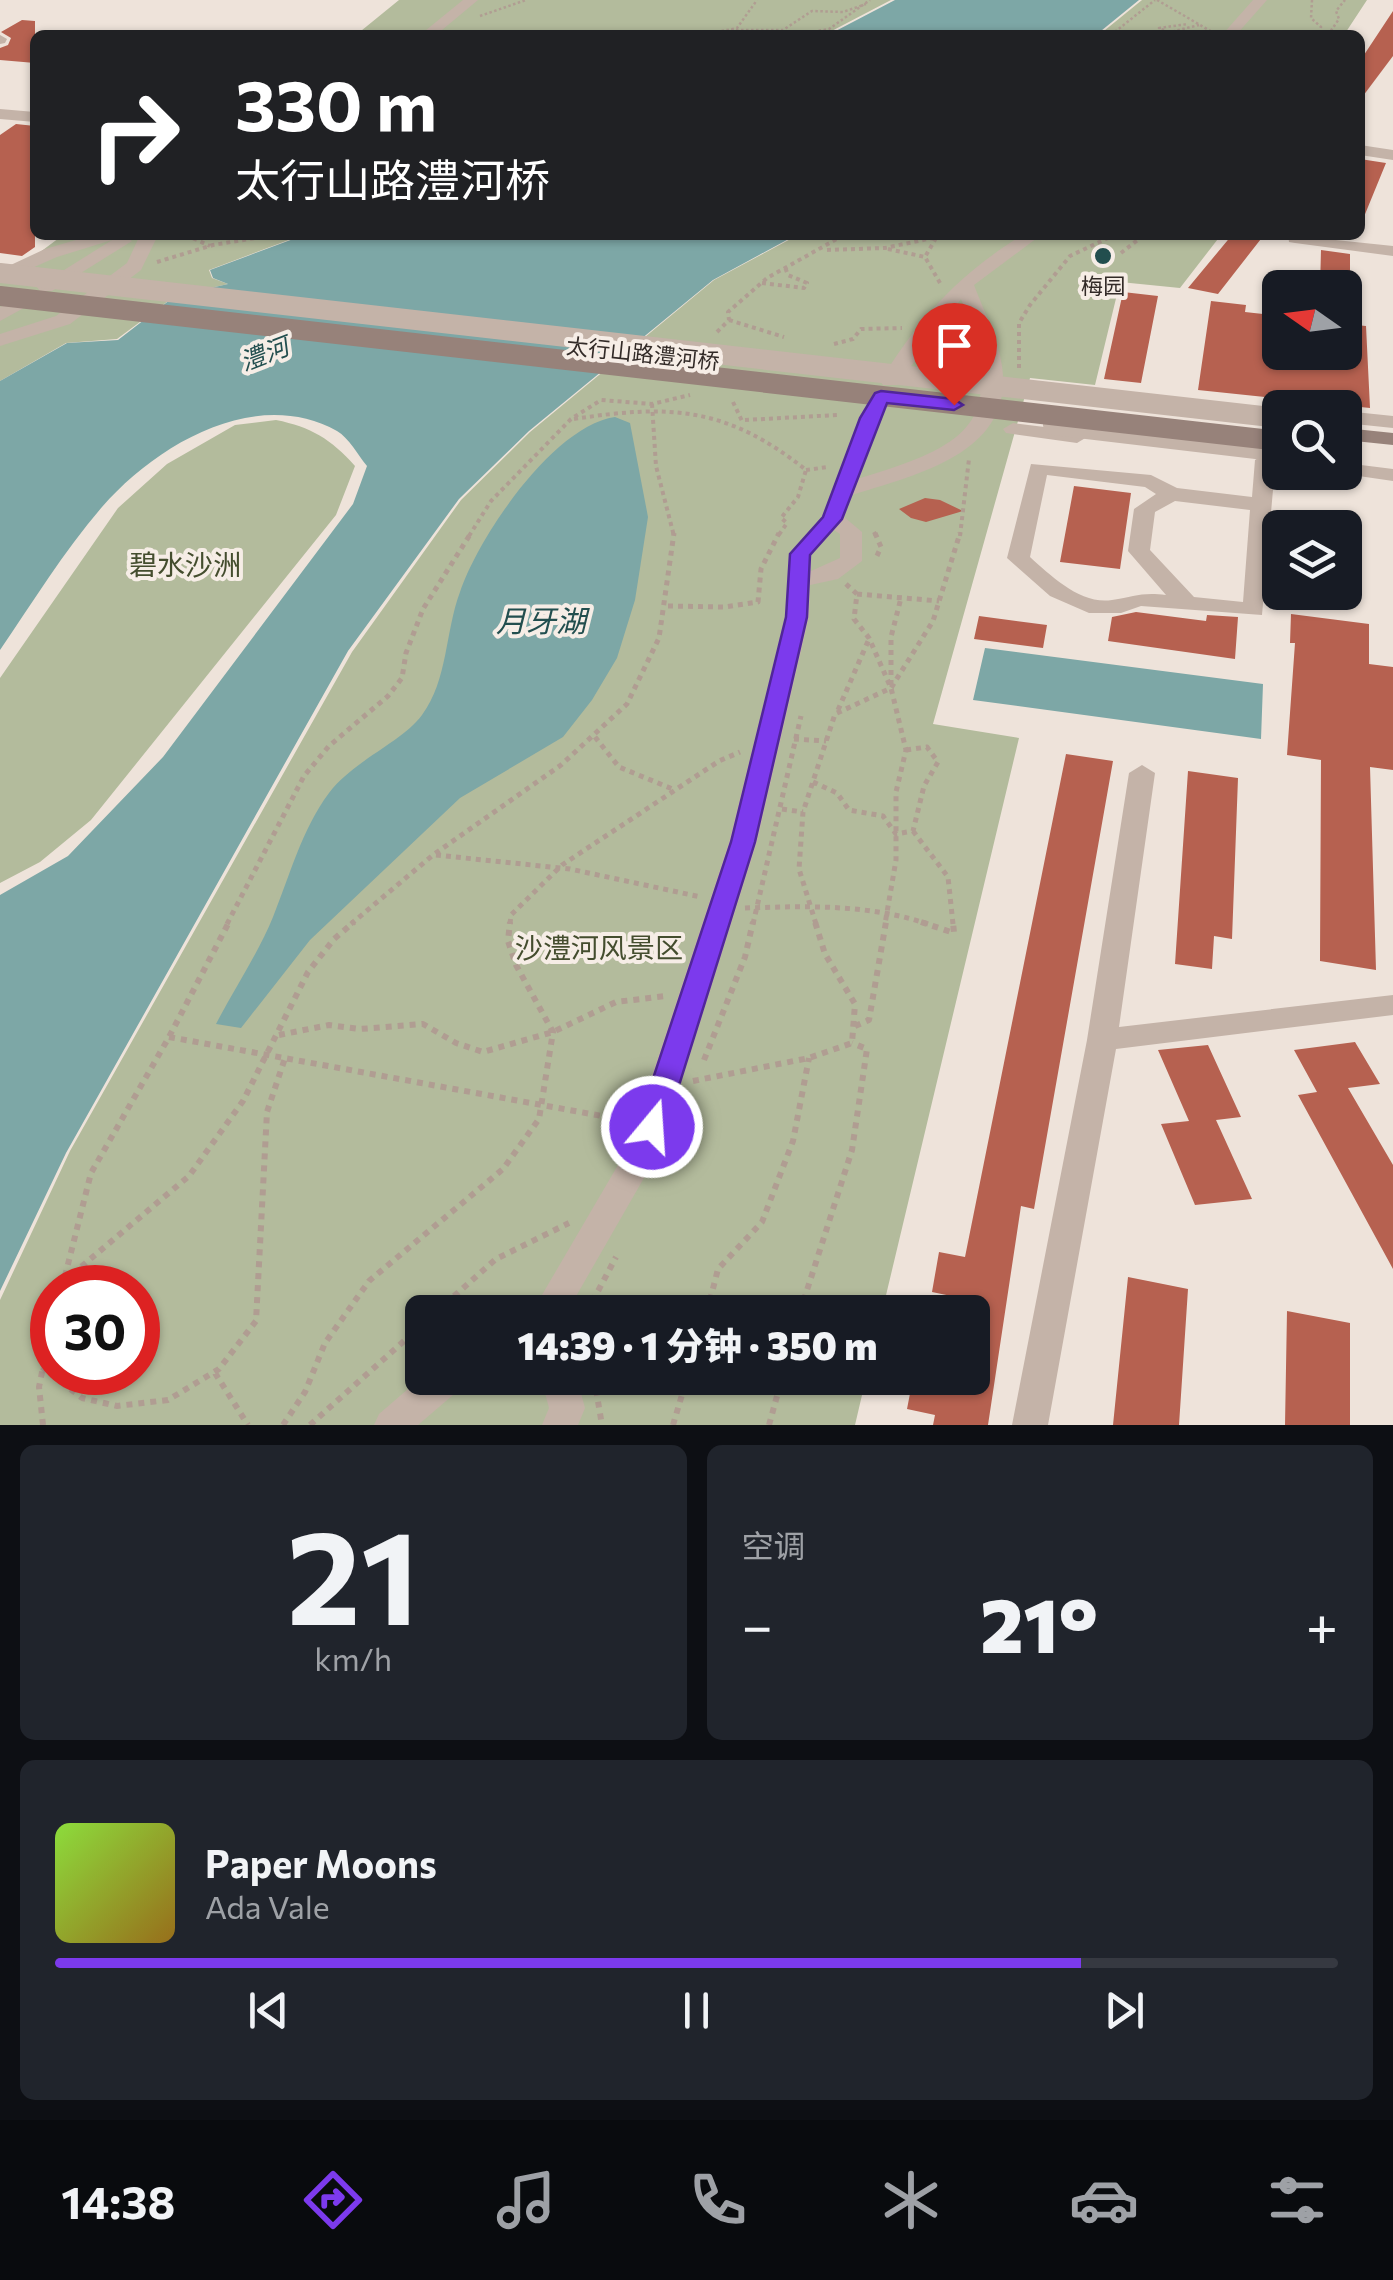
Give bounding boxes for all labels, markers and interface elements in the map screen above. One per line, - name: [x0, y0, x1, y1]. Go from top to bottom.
- text: 330 m: [235, 60, 437, 145]
- icon: right: [70, 70, 200, 200]
- text: 太行山路澧河桥: [235, 151, 550, 206]
- marker: 梅园: [1092, 245, 1114, 267]
- north arrow: [1262, 270, 1362, 370]
- map controls: [1262, 270, 1362, 610]
- place label: 梅园: [1081, 272, 1125, 299]
- pin: [912, 303, 997, 406]
- icon: arrive: [927, 318, 982, 373]
- water label: 澧河: [235, 329, 296, 376]
- street label: 太行山路澧河桥: [565, 332, 721, 374]
- button: search: [1262, 390, 1362, 490]
- button: layers: [1262, 510, 1362, 610]
- park label: 碧水沙洲: [129, 547, 241, 581]
- water label: 月牙湖: [496, 601, 590, 638]
- park label: 沙澧河风景区: [515, 930, 683, 964]
- position arrow: [600, 1075, 704, 1179]
- speed limit sign: 30: [30, 1265, 160, 1395]
- text: 14:39 · 1 分钟 · 350 m: [518, 1321, 877, 1368]
- text: 21: [287, 1493, 420, 1652]
- text: 空调: [742, 1525, 806, 1565]
- text: 21°: [980, 1577, 1098, 1668]
- text: −: [742, 1590, 773, 1657]
- text: +: [1306, 1590, 1338, 1657]
- text: km/h: [314, 1638, 392, 1678]
- text: Paper Moons: [205, 1839, 437, 1886]
- text: Ada Vale: [205, 1886, 330, 1926]
- icon: previous: [241, 1983, 296, 2038]
- icon: pause: [669, 1983, 724, 2038]
- icon: next: [1097, 1983, 1152, 2038]
- icon: directions: [298, 2165, 368, 2235]
- icon: music: [491, 2165, 561, 2235]
- icon: phone: [683, 2165, 753, 2235]
- icon: climate: [876, 2165, 946, 2235]
- icon: car: [1069, 2165, 1139, 2235]
- icon: filters: [1262, 2165, 1332, 2235]
- text: 14:38: [61, 2173, 175, 2228]

